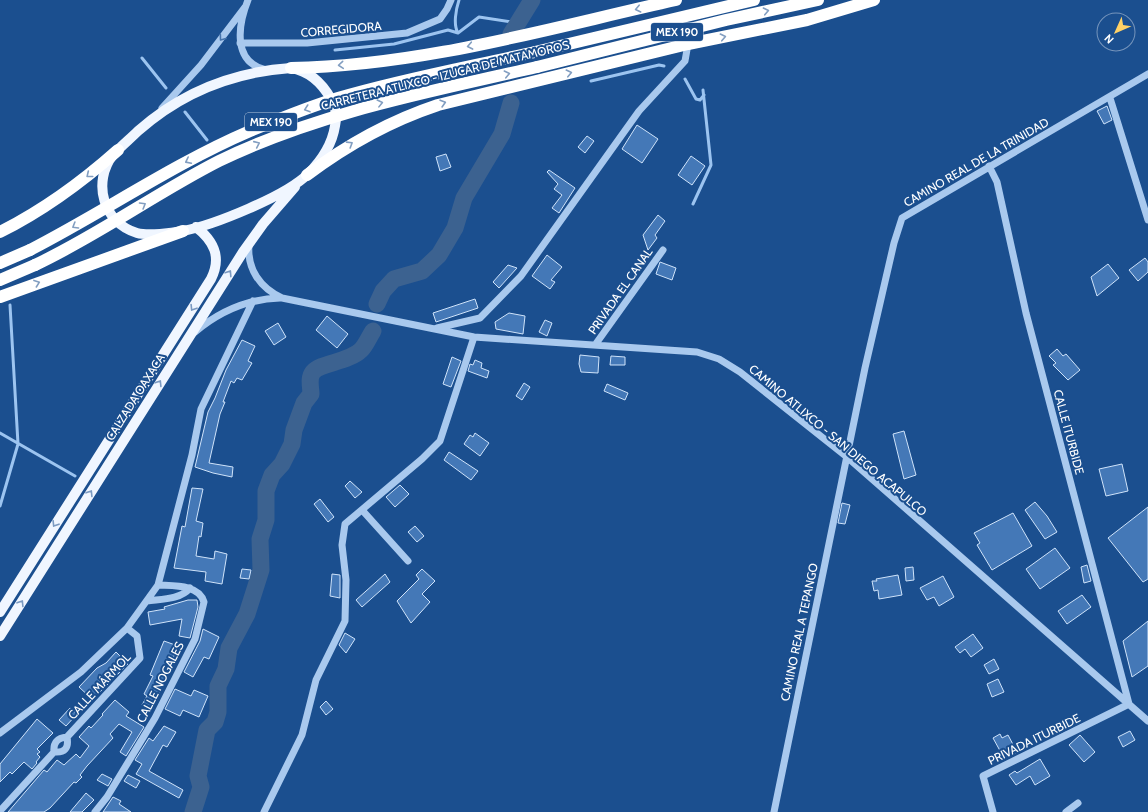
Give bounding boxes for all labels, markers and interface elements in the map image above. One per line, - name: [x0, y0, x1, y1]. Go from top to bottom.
- one-way arrow: [635, 4, 641, 12]
- one-way arrow: [762, 8, 769, 16]
- north arrow: [1096, 12, 1136, 52]
- street label: CORREGIDORA: [300, 18, 383, 40]
- road number: MEX 190: [651, 23, 703, 41]
- text: N: [1101, 31, 1117, 47]
- one-way arrow: [219, 34, 227, 41]
- one-way arrow: [720, 34, 726, 42]
- street label: CARRETERA ATLIXCO - IZUCAR DE MATAMOROS: [319, 37, 571, 113]
- one-way arrow: [467, 42, 473, 50]
- one-way arrow: [338, 60, 345, 69]
- one-way arrow: [566, 69, 572, 77]
- one-way arrow: [504, 70, 510, 78]
- one-way arrow: [376, 99, 383, 108]
- one-way arrow: [439, 99, 446, 108]
- one-way arrow: [303, 104, 310, 112]
- road number: MEX 190: [245, 113, 297, 131]
- street label: CAMINO REAL DE LA TRINIDAD: [901, 114, 1051, 210]
- one-way arrow: [253, 141, 261, 149]
- one-way arrow: [346, 142, 353, 149]
- one-way arrow: [185, 157, 192, 164]
- one-way arrow: [86, 171, 93, 178]
- one-way arrow: [139, 203, 146, 210]
- one-way arrow: [72, 221, 79, 228]
- street label: PRIVADA EL CANAL: [585, 245, 655, 337]
- one-way arrow: [224, 271, 231, 278]
- one-way arrow: [33, 280, 40, 288]
- one-way arrow: [190, 304, 198, 311]
- street label: CALZADA OAXACA: [102, 350, 168, 443]
- street label: CAMINO ATLIXCO - SAN DIEGO ACAPULCO: [746, 361, 930, 519]
- one-way arrow: [154, 380, 162, 387]
- street label: CALLE ITURBIDE: [1050, 388, 1088, 476]
- one-way arrow: [85, 490, 93, 497]
- one-way arrow: [53, 520, 60, 527]
- street label: CAMINO REAL A TEPANGO: [777, 562, 821, 702]
- one-way arrow: [16, 600, 23, 607]
- street label: CALLE NOGALES: [133, 639, 187, 725]
- street label: CALLE MÁRMOL: [64, 650, 134, 722]
- street label: PRIVADA ITURBIDE: [985, 710, 1083, 768]

